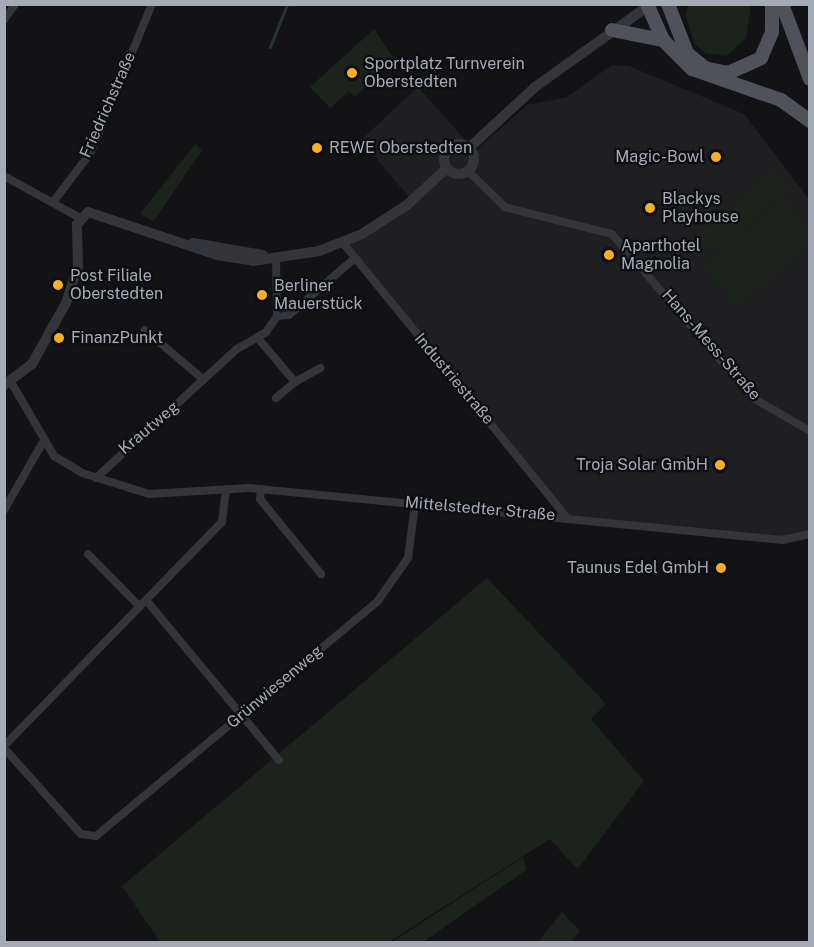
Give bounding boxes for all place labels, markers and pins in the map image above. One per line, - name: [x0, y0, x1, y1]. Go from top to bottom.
- place label: Sportplatz Turnverein Oberstedten: [364, 54, 525, 92]
- marker: Sportplatz Turnverein Oberstedten: [345, 66, 359, 80]
- place label: REWE Oberstedten: [329, 138, 472, 158]
- marker: REWE Oberstedten: [310, 141, 324, 155]
- place label: Magic-Bowl: [615, 147, 704, 167]
- marker: Magic-Bowl: [709, 150, 723, 164]
- place label: Blackys Playhouse: [662, 189, 739, 227]
- marker: Blackys Playhouse: [643, 201, 657, 215]
- place label: Aparthotel Magnolia: [621, 236, 701, 274]
- marker: Aparthotel Magnolia: [602, 248, 616, 262]
- place label: Post Filiale Oberstedten: [70, 266, 163, 304]
- place label: Berliner Mauerstück: [274, 276, 362, 314]
- marker: Post Filiale Oberstedten: [51, 278, 65, 292]
- marker: Berliner Mauerstück: [255, 288, 269, 302]
- place label: FinanzPunkt: [71, 328, 163, 348]
- marker: FinanzPunkt: [52, 331, 66, 345]
- place label: Troja Solar GmbH: [576, 455, 708, 475]
- marker: Troja Solar GmbH: [713, 458, 727, 472]
- place label: Taunus Edel GmbH: [567, 558, 709, 578]
- marker: Taunus Edel GmbH: [714, 561, 728, 575]

